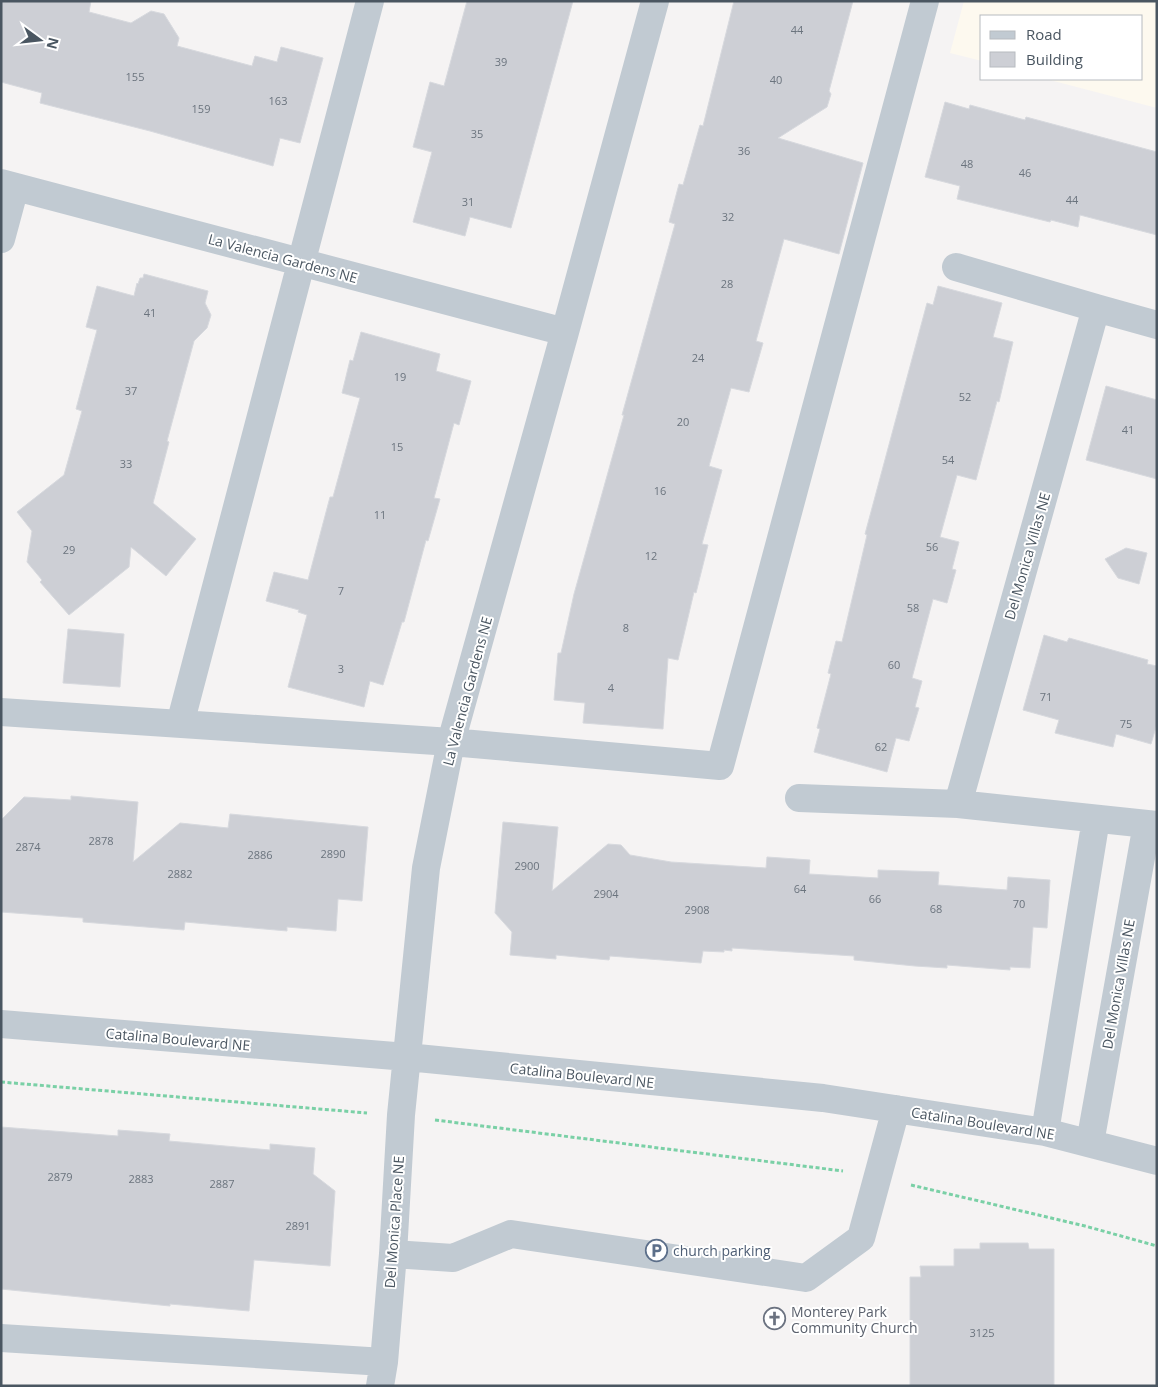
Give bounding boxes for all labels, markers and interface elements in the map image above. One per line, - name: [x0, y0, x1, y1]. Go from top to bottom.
- north arrow: [15, 15, 65, 65]
- legend: [980, 15, 1143, 80]
- house number: 44: [791, 22, 804, 37]
- text: Road: [1026, 24, 1062, 44]
- text: N: [42, 36, 64, 51]
- text: Building: [1026, 49, 1083, 69]
- house number: 39: [495, 54, 507, 69]
- house number: 155: [126, 69, 144, 84]
- house number: 40: [770, 72, 782, 87]
- house number: 163: [269, 93, 287, 108]
- house number: 159: [192, 101, 210, 116]
- house number: 35: [471, 126, 483, 141]
- house number: 36: [738, 143, 750, 158]
- house number: 48: [961, 156, 973, 171]
- house number: 46: [1019, 165, 1031, 180]
- house number: 44: [1066, 192, 1079, 207]
- house number: 31: [462, 194, 474, 209]
- house number: 32: [722, 209, 734, 224]
- street label: La Valencia Gardens NE: [206, 229, 360, 287]
- house number: 28: [721, 276, 733, 291]
- house number: 41: [144, 305, 156, 320]
- house number: 24: [692, 350, 705, 365]
- house number: 19: [394, 369, 406, 384]
- house number: 37: [125, 383, 137, 398]
- house number: 52: [959, 389, 971, 404]
- house number: 20: [677, 414, 689, 429]
- house number: 41: [1122, 422, 1134, 437]
- house number: 15: [391, 439, 403, 454]
- house number: 54: [942, 452, 955, 467]
- house number: 33: [120, 456, 132, 471]
- house number: 16: [654, 483, 666, 498]
- street label: Del Monica Villas NE: [1000, 490, 1054, 622]
- house number: 11: [374, 507, 386, 522]
- house number: 56: [926, 539, 938, 554]
- house number: 29: [63, 542, 75, 557]
- house number: 12: [645, 548, 657, 563]
- house number: 7: [338, 583, 344, 598]
- house number: 58: [907, 600, 919, 615]
- street label: La Valencia Gardens NE: [438, 614, 496, 768]
- house number: 8: [623, 620, 629, 635]
- house number: 60: [888, 657, 900, 672]
- house number: 3: [338, 661, 344, 676]
- house number: 4: [608, 680, 615, 695]
- house number: 71: [1040, 689, 1052, 704]
- house number: 75: [1120, 716, 1132, 731]
- house number: 62: [875, 739, 887, 754]
- house number: 2878: [88, 833, 114, 848]
- house number: 2874: [15, 839, 41, 854]
- house number: 2890: [320, 846, 346, 861]
- house number: 2886: [247, 847, 273, 862]
- house number: 2900: [514, 858, 540, 873]
- house number: 2882: [167, 866, 193, 881]
- house number: 64: [794, 881, 807, 896]
- house number: 2904: [593, 886, 619, 901]
- house number: 66: [869, 891, 881, 906]
- house number: 70: [1013, 896, 1025, 911]
- house number: 68: [930, 901, 942, 916]
- house number: 2908: [684, 902, 710, 917]
- street label: Del Monica Villas NE: [1097, 917, 1139, 1051]
- street label: Catalina Boulevard NE: [105, 1023, 251, 1055]
- street label: Catalina Boulevard NE: [509, 1058, 655, 1092]
- street label: Catalina Boulevard NE: [910, 1102, 1056, 1144]
- street label: Del Monica Place NE: [380, 1155, 408, 1289]
- house number: 2879: [47, 1169, 73, 1184]
- house number: 2883: [128, 1171, 154, 1186]
- house number: 2887: [209, 1176, 235, 1191]
- house number: 2891: [285, 1218, 311, 1233]
- parking icon: church parking: [645, 1238, 669, 1262]
- place label: church parking: [673, 1241, 771, 1260]
- place label: Monterey Park Community Church: [791, 1302, 918, 1337]
- church icon: Monterey Park Community Church: [763, 1307, 787, 1331]
- house number: 3125: [969, 1325, 995, 1340]

